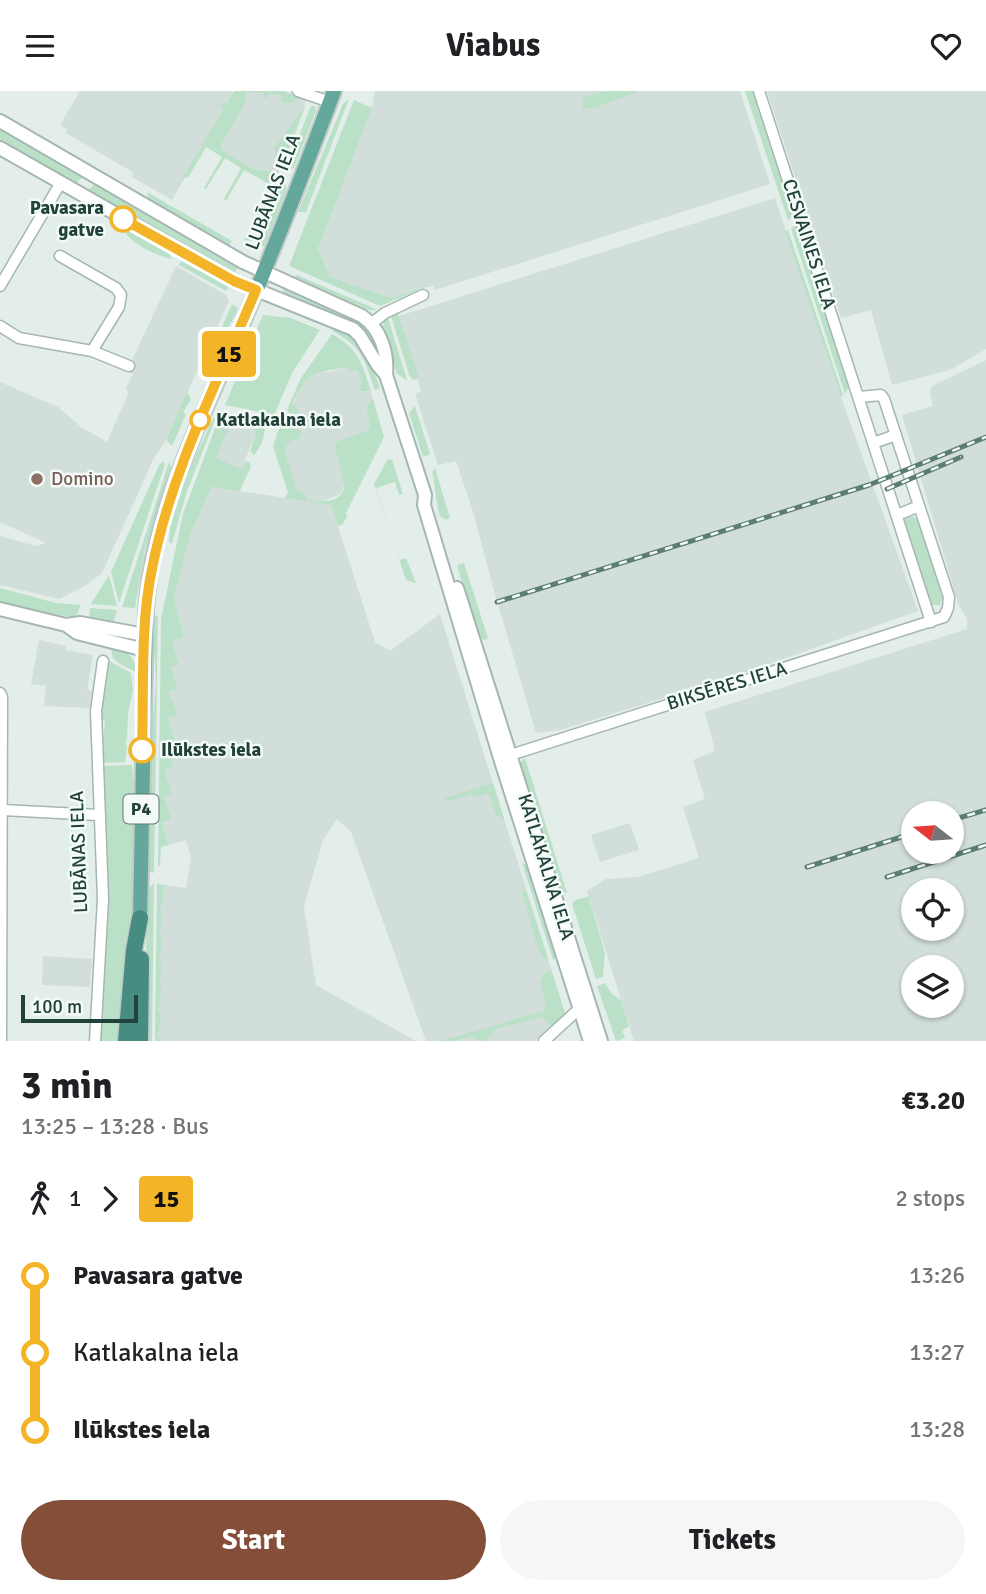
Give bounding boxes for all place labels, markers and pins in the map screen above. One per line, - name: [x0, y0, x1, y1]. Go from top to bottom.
- place label: Pavasara gatve: [30, 196, 104, 242]
- marker: Pavasara gatve: [110, 206, 136, 232]
- place label: Katlakalna iela: [216, 408, 341, 432]
- marker: Katlakalna iela: [190, 410, 210, 430]
- place label: Domino: [51, 467, 114, 491]
- marker: Domino: [29, 471, 45, 487]
- marker: Ilūkstes iela: [129, 737, 155, 763]
- place label: Ilūkstes iela: [161, 738, 262, 762]

